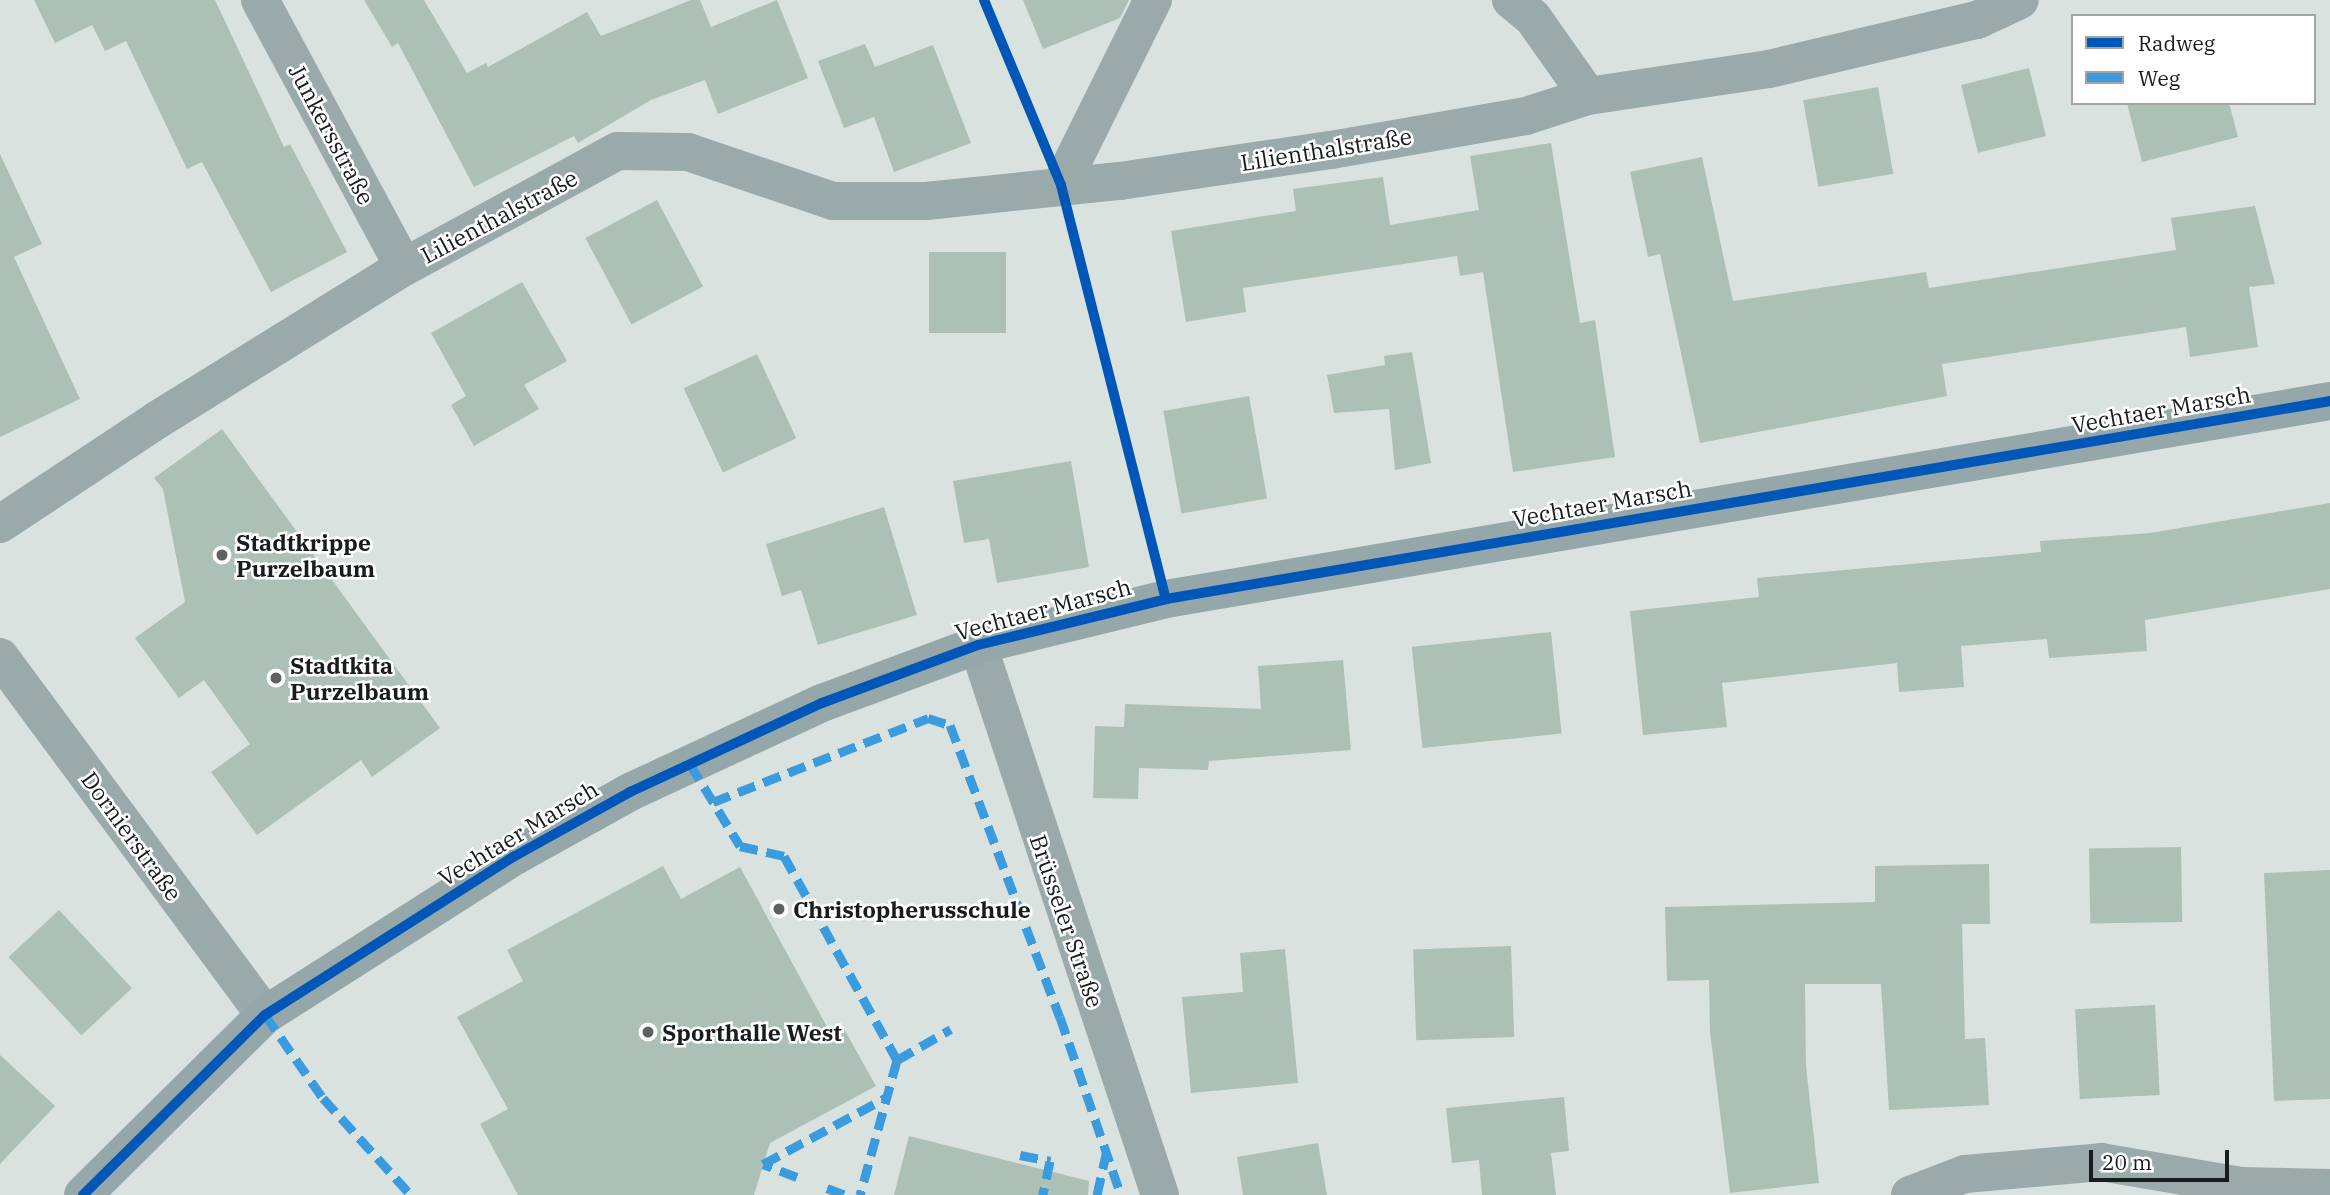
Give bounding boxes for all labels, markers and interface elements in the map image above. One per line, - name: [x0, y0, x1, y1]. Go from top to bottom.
- legend: [2071, 14, 2316, 105]
- text: Radweg: [2138, 29, 2215, 57]
- street label: Junkersstraße: [283, 59, 381, 209]
- text: Weg: [2138, 64, 2180, 92]
- street label: Lilienthalstraße: [1238, 122, 1414, 176]
- street label: Lilienthalstraße: [416, 163, 582, 269]
- street label: Vechtaer Marsch: [2069, 380, 2253, 438]
- street label: Vechtaer Marsch: [1510, 474, 1694, 532]
- place label: Stadtkrippe Purzelbaum: [236, 528, 375, 582]
- marker: Stadtkrippe Purzelbaum: [214, 547, 230, 563]
- street label: Vechtaer Marsch: [952, 572, 1134, 646]
- place label: Stadtkita Purzelbaum: [290, 651, 429, 705]
- marker: Stadtkita Purzelbaum: [268, 670, 284, 686]
- street label: Dornierstraße: [76, 766, 188, 906]
- street label: Vechtaer Marsch: [433, 774, 603, 892]
- street label: Brüsseler Straße: [1024, 831, 1110, 1011]
- place label: Christopherusschule: [793, 895, 1031, 923]
- marker: Christopherusschule: [771, 901, 787, 917]
- place label: Sporthalle West: [662, 1018, 842, 1046]
- marker: Sporthalle West: [640, 1024, 656, 1040]
- scale bar: [2092, 1136, 2232, 1180]
- text: 20 m: [2102, 1148, 2152, 1176]

